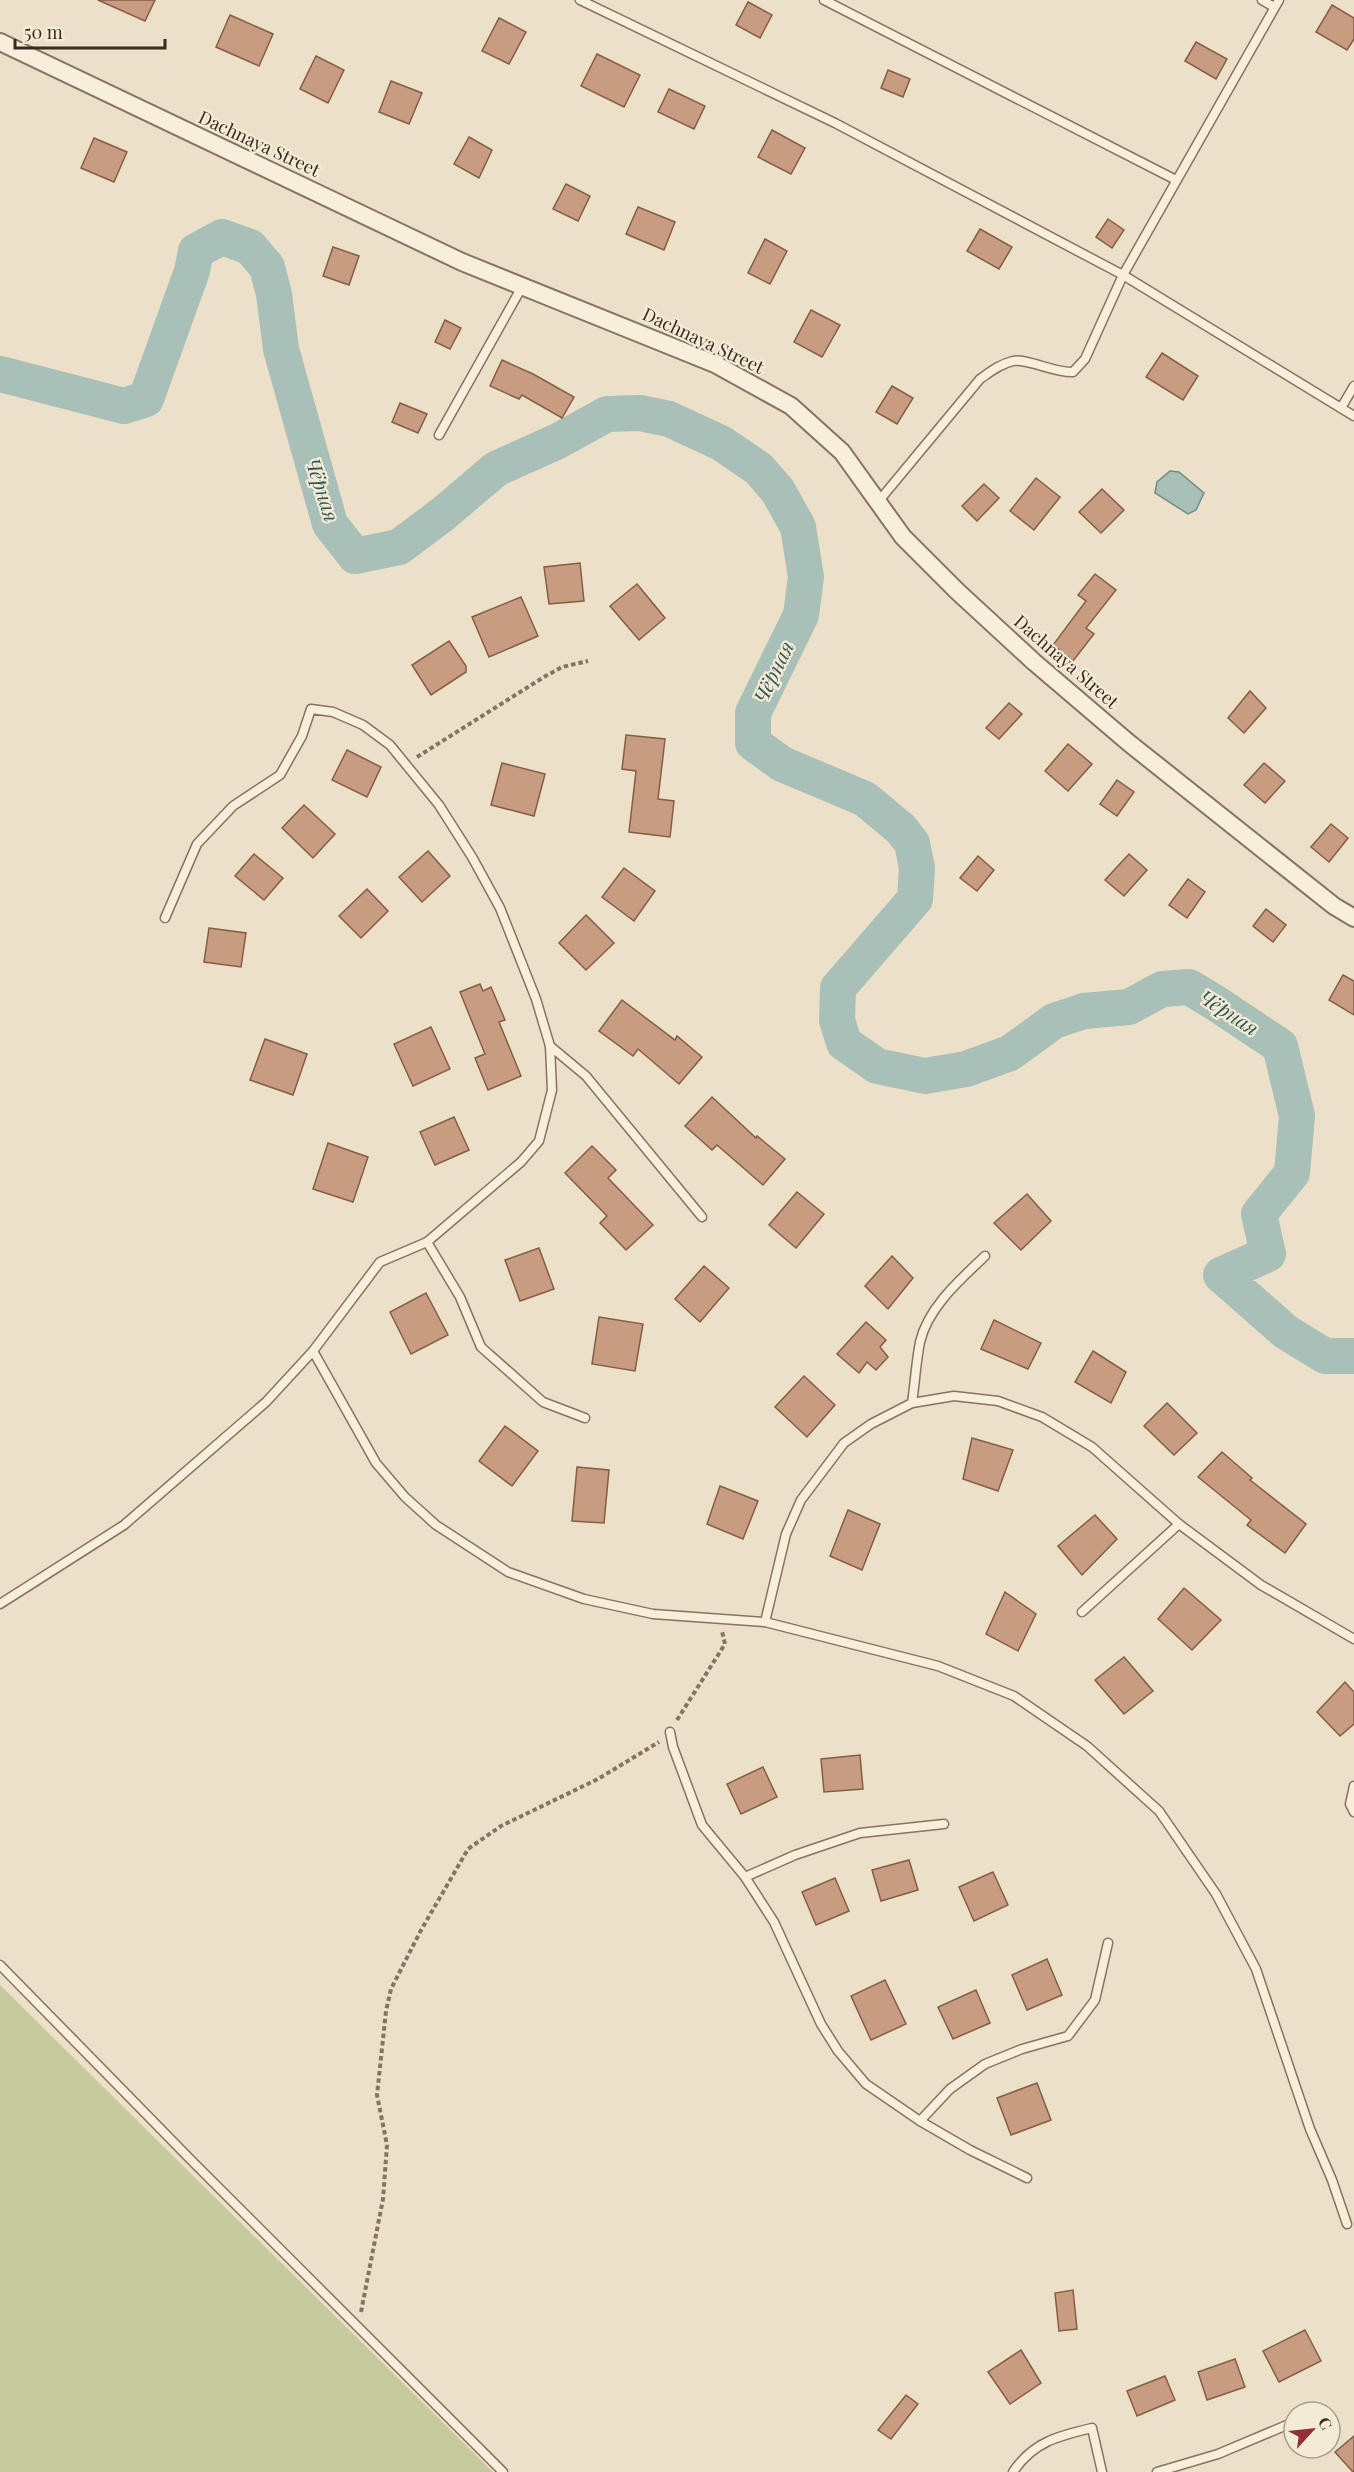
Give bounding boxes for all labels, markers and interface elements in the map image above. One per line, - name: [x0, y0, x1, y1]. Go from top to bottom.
- scale bar: [15, 12, 165, 50]
- text: 50 m: [24, 20, 63, 44]
- street label: Dachnaya Street: [195, 104, 325, 182]
- street label: Dachnaya Street: [639, 301, 769, 379]
- water label: Чёрная: [301, 454, 346, 525]
- street label: Dachnaya Street: [1009, 609, 1125, 714]
- water label: Чёрная: [746, 636, 799, 707]
- water label: Чёрная: [1195, 983, 1265, 1041]
- north arrow: [1282, 2400, 1342, 2460]
- text: С: [1314, 2413, 1338, 2433]

